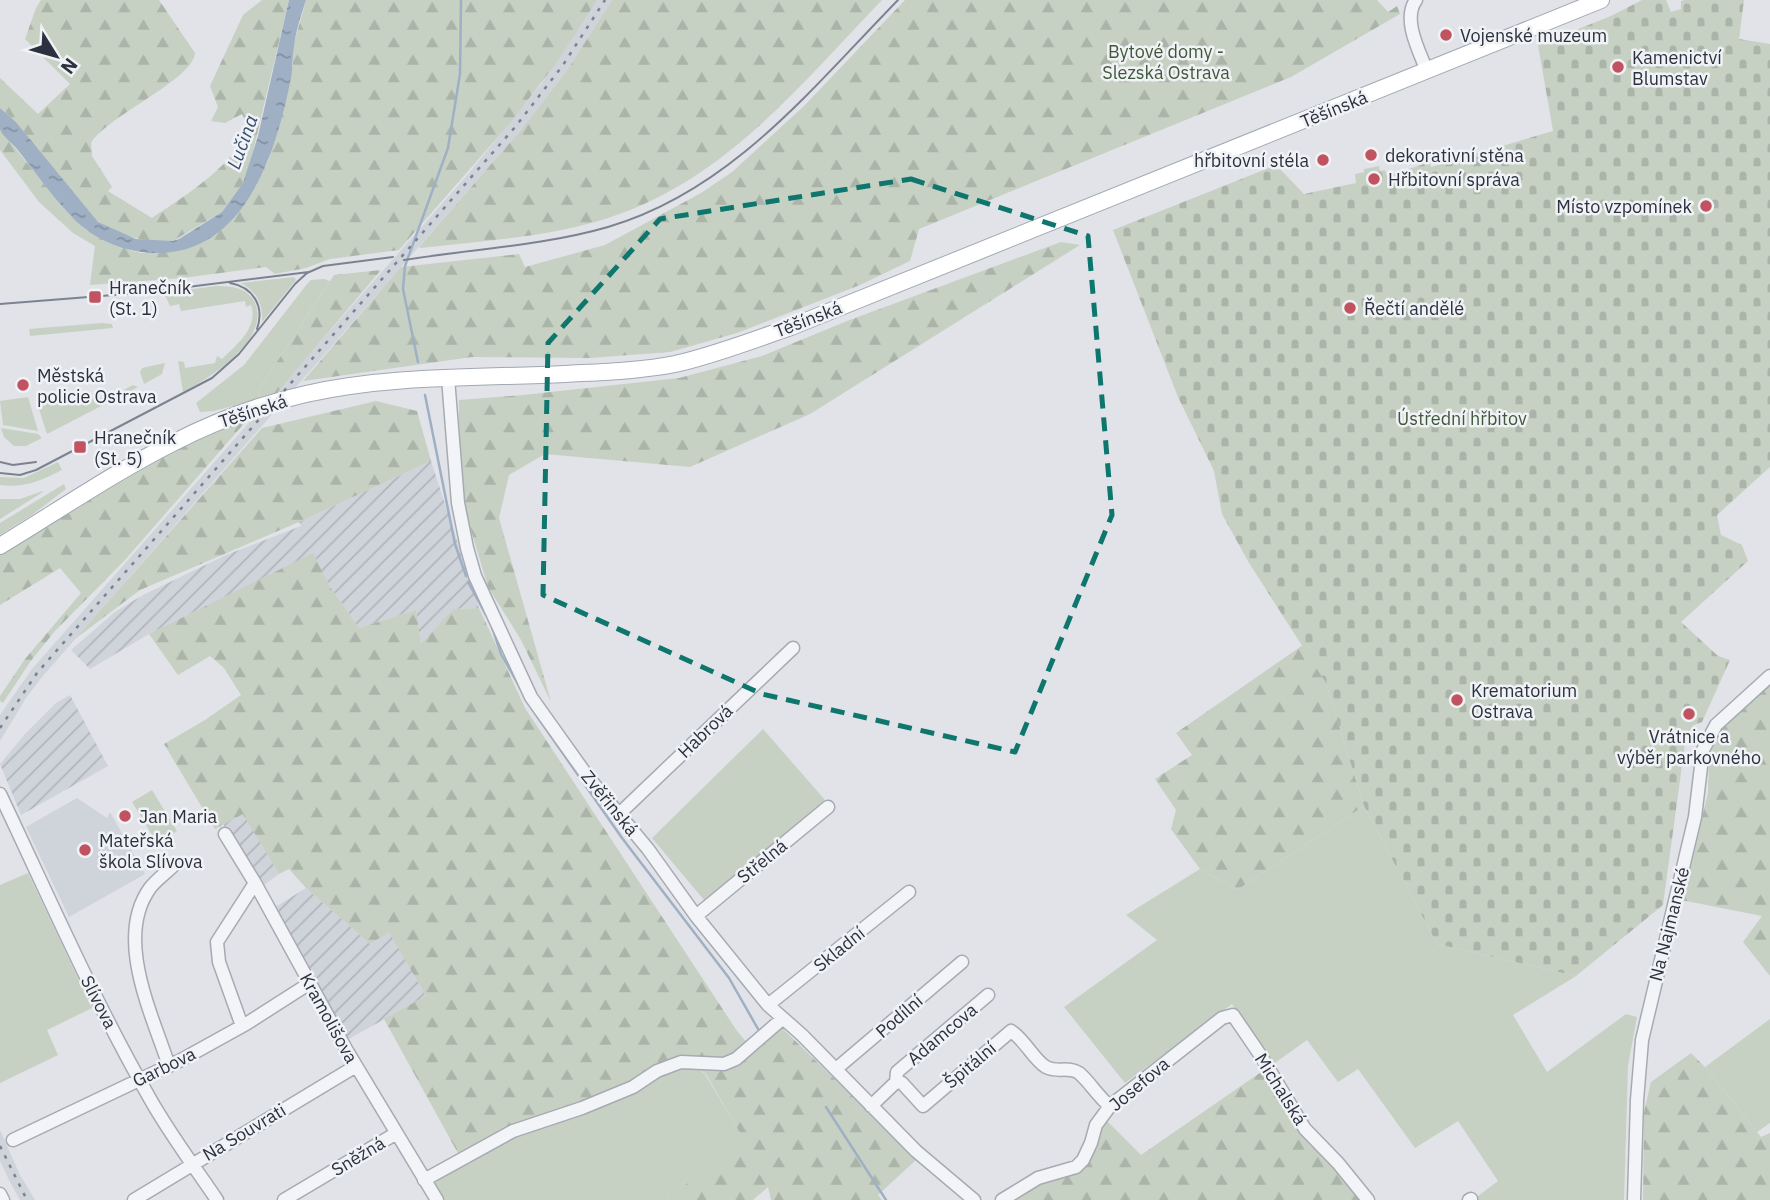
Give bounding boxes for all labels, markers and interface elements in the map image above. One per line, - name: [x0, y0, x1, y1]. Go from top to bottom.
- north arrow: [21, 21, 91, 91]
- place label: Vojenské muzeum: [1460, 24, 1607, 47]
- marker: Vojenské muzeum: [1438, 27, 1454, 43]
- park label: Bytové domy - Slezská Ostrava: [1102, 40, 1230, 84]
- place label: Kamenictví Blumstav: [1632, 46, 1722, 90]
- text: N: [56, 54, 83, 79]
- marker: Kamenictví Blumstav: [1610, 59, 1626, 75]
- street label: Těšínská: [1297, 85, 1371, 133]
- water label: Lučina: [221, 112, 263, 172]
- place label: dekorativní stěna: [1385, 144, 1524, 167]
- marker: dekorativní stěna: [1363, 147, 1379, 163]
- place label: hřbitovní stéla: [1194, 149, 1309, 172]
- marker: hřbitovní stéla: [1315, 152, 1331, 168]
- place label: Hřbitovní správa: [1388, 168, 1520, 191]
- marker: Hřbitovní správa: [1366, 171, 1382, 187]
- place label: Místo vzpomínek: [1556, 195, 1693, 218]
- marker: Místo vzpomínek: [1698, 198, 1714, 214]
- place label: Hranečník (St. 1): [109, 276, 192, 320]
- marker: Hranečník (St. 1): [87, 289, 103, 305]
- street label: Těšínská: [771, 296, 845, 342]
- place label: Řečtí andělé: [1364, 297, 1464, 320]
- marker: Řečtí andělé: [1342, 300, 1358, 316]
- place label: Městská policie Ostrava: [37, 364, 157, 408]
- marker: Městská policie Ostrava: [15, 377, 31, 393]
- street label: Těšínská: [216, 389, 290, 433]
- park label: Ústřední hřbitov: [1397, 407, 1527, 430]
- place label: Hranečník (St. 5): [94, 426, 177, 470]
- marker: Hranečník (St. 5): [72, 439, 88, 455]
- place label: Krematorium Ostrava: [1471, 679, 1577, 723]
- marker: Krematorium Ostrava: [1449, 692, 1465, 708]
- street label: Habrová: [673, 699, 738, 763]
- marker: Vrátnice a výběr parkovného: [1681, 706, 1697, 722]
- place label: Vrátnice a výběr parkovného: [1617, 725, 1761, 769]
- street label: Zvěřinská: [576, 765, 644, 841]
- place label: Jan Maria: [139, 805, 218, 828]
- marker: Jan Maria: [117, 808, 133, 824]
- place label: Mateřská škola Slívova: [99, 829, 203, 873]
- street label: Střelná: [732, 834, 792, 888]
- marker: Mateřská škola Slívova: [77, 842, 93, 858]
- street label: Na Najmanské: [1644, 864, 1694, 983]
- street label: Skladní: [809, 921, 870, 977]
- street label: Kramolišova: [295, 969, 363, 1067]
- street label: Slívova: [76, 971, 122, 1033]
- street label: Podílní: [871, 989, 928, 1043]
- street label: Adamcova: [902, 998, 982, 1070]
- street label: Špitální: [939, 1036, 1001, 1093]
- street label: Garbova: [129, 1042, 200, 1092]
- street label: Michalská: [1250, 1049, 1312, 1130]
- street label: Josefova: [1104, 1052, 1174, 1116]
- street label: Na Souvrati: [198, 1098, 290, 1166]
- street label: Sněžná: [327, 1131, 389, 1181]

